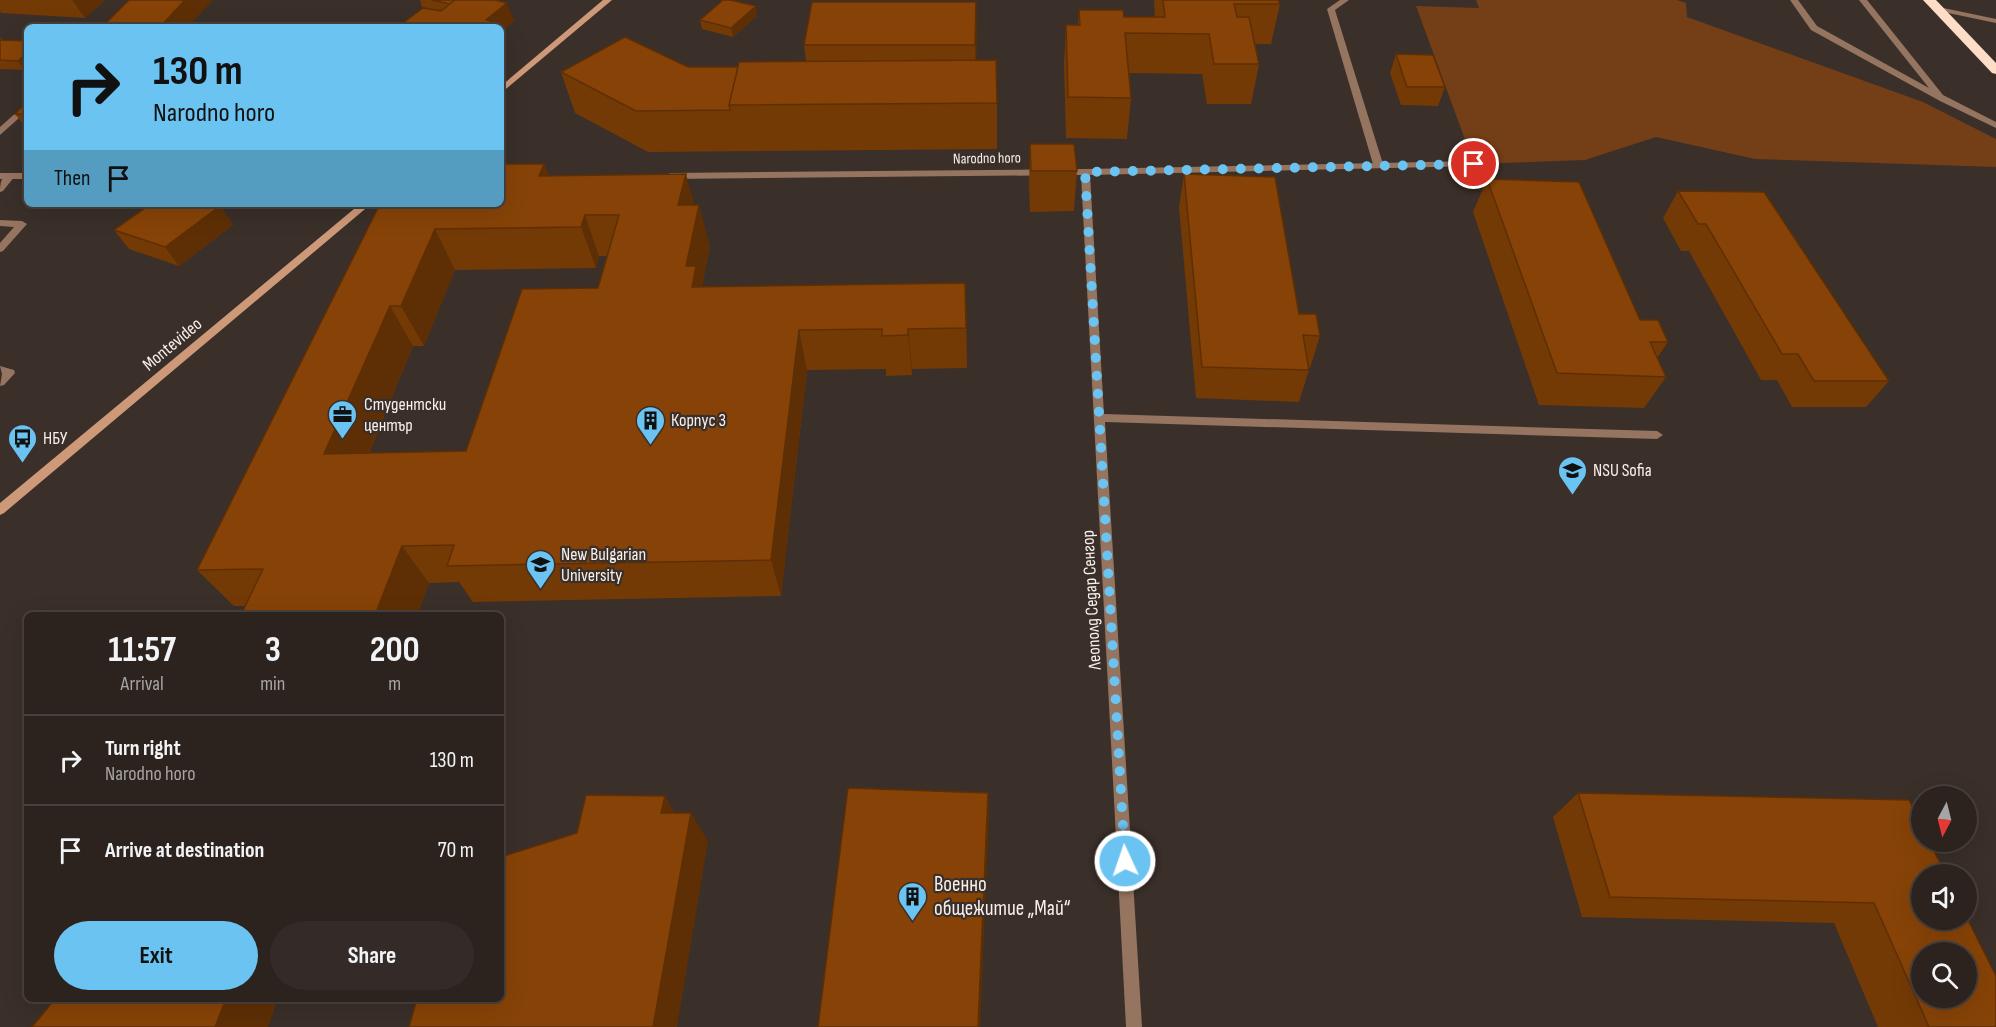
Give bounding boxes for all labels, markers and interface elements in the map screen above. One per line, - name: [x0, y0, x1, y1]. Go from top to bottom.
- text: 130 m: [153, 46, 243, 97]
- icon: right: [54, 48, 132, 126]
- text: Narodno horo: [153, 97, 275, 129]
- pin: [1448, 138, 1499, 189]
- icon: arrive: [1457, 147, 1490, 180]
- street label: Narodno horo: [953, 148, 1021, 169]
- icon: arrive: [102, 162, 135, 195]
- text: Then: [54, 165, 90, 192]
- street label: Montevideo: [138, 314, 206, 375]
- place label: Студентски център: [364, 394, 446, 436]
- office icon: Студентски център: [327, 398, 359, 440]
- building icon: Корпус 3: [634, 404, 666, 446]
- place label: Корпус 3: [671, 410, 726, 431]
- bus stop icon: НБУ: [6, 422, 38, 464]
- place label: НБУ: [43, 428, 68, 449]
- school or university icon: NSU Sofia: [1556, 454, 1588, 496]
- place label: NSU Sofia: [1593, 460, 1652, 481]
- street label: Леополд Седар Сенгор: [1077, 530, 1106, 671]
- place label: New Bulgarian University: [561, 544, 646, 586]
- school or university icon: New Bulgarian University: [524, 548, 556, 590]
- text: 11:57: [108, 629, 176, 672]
- text: 3: [265, 629, 281, 672]
- text: 200: [370, 629, 420, 672]
- text: Arrival: [121, 672, 164, 696]
- text: min: [260, 672, 285, 696]
- text: m: [388, 672, 401, 696]
- text: Turn right: [105, 735, 181, 762]
- icon: right: [54, 744, 87, 777]
- text: 130 m: [430, 747, 474, 774]
- text: Narodno horo: [105, 762, 196, 786]
- north arrow: [1911, 786, 1977, 852]
- map controls: [1911, 786, 1977, 1008]
- position arrow: [1093, 829, 1157, 893]
- icon: arrive: [54, 834, 87, 867]
- text: Arrive at destination: [105, 837, 264, 864]
- text: 70 m: [438, 837, 474, 864]
- button: sound: [1911, 864, 1977, 930]
- place label: Военно общежитие „Май“: [934, 872, 1071, 921]
- building icon: Военно общежитие „Май“: [897, 880, 929, 922]
- button: Exit: [54, 921, 258, 990]
- button: Share: [270, 921, 474, 990]
- button: search: [1911, 942, 1977, 1008]

